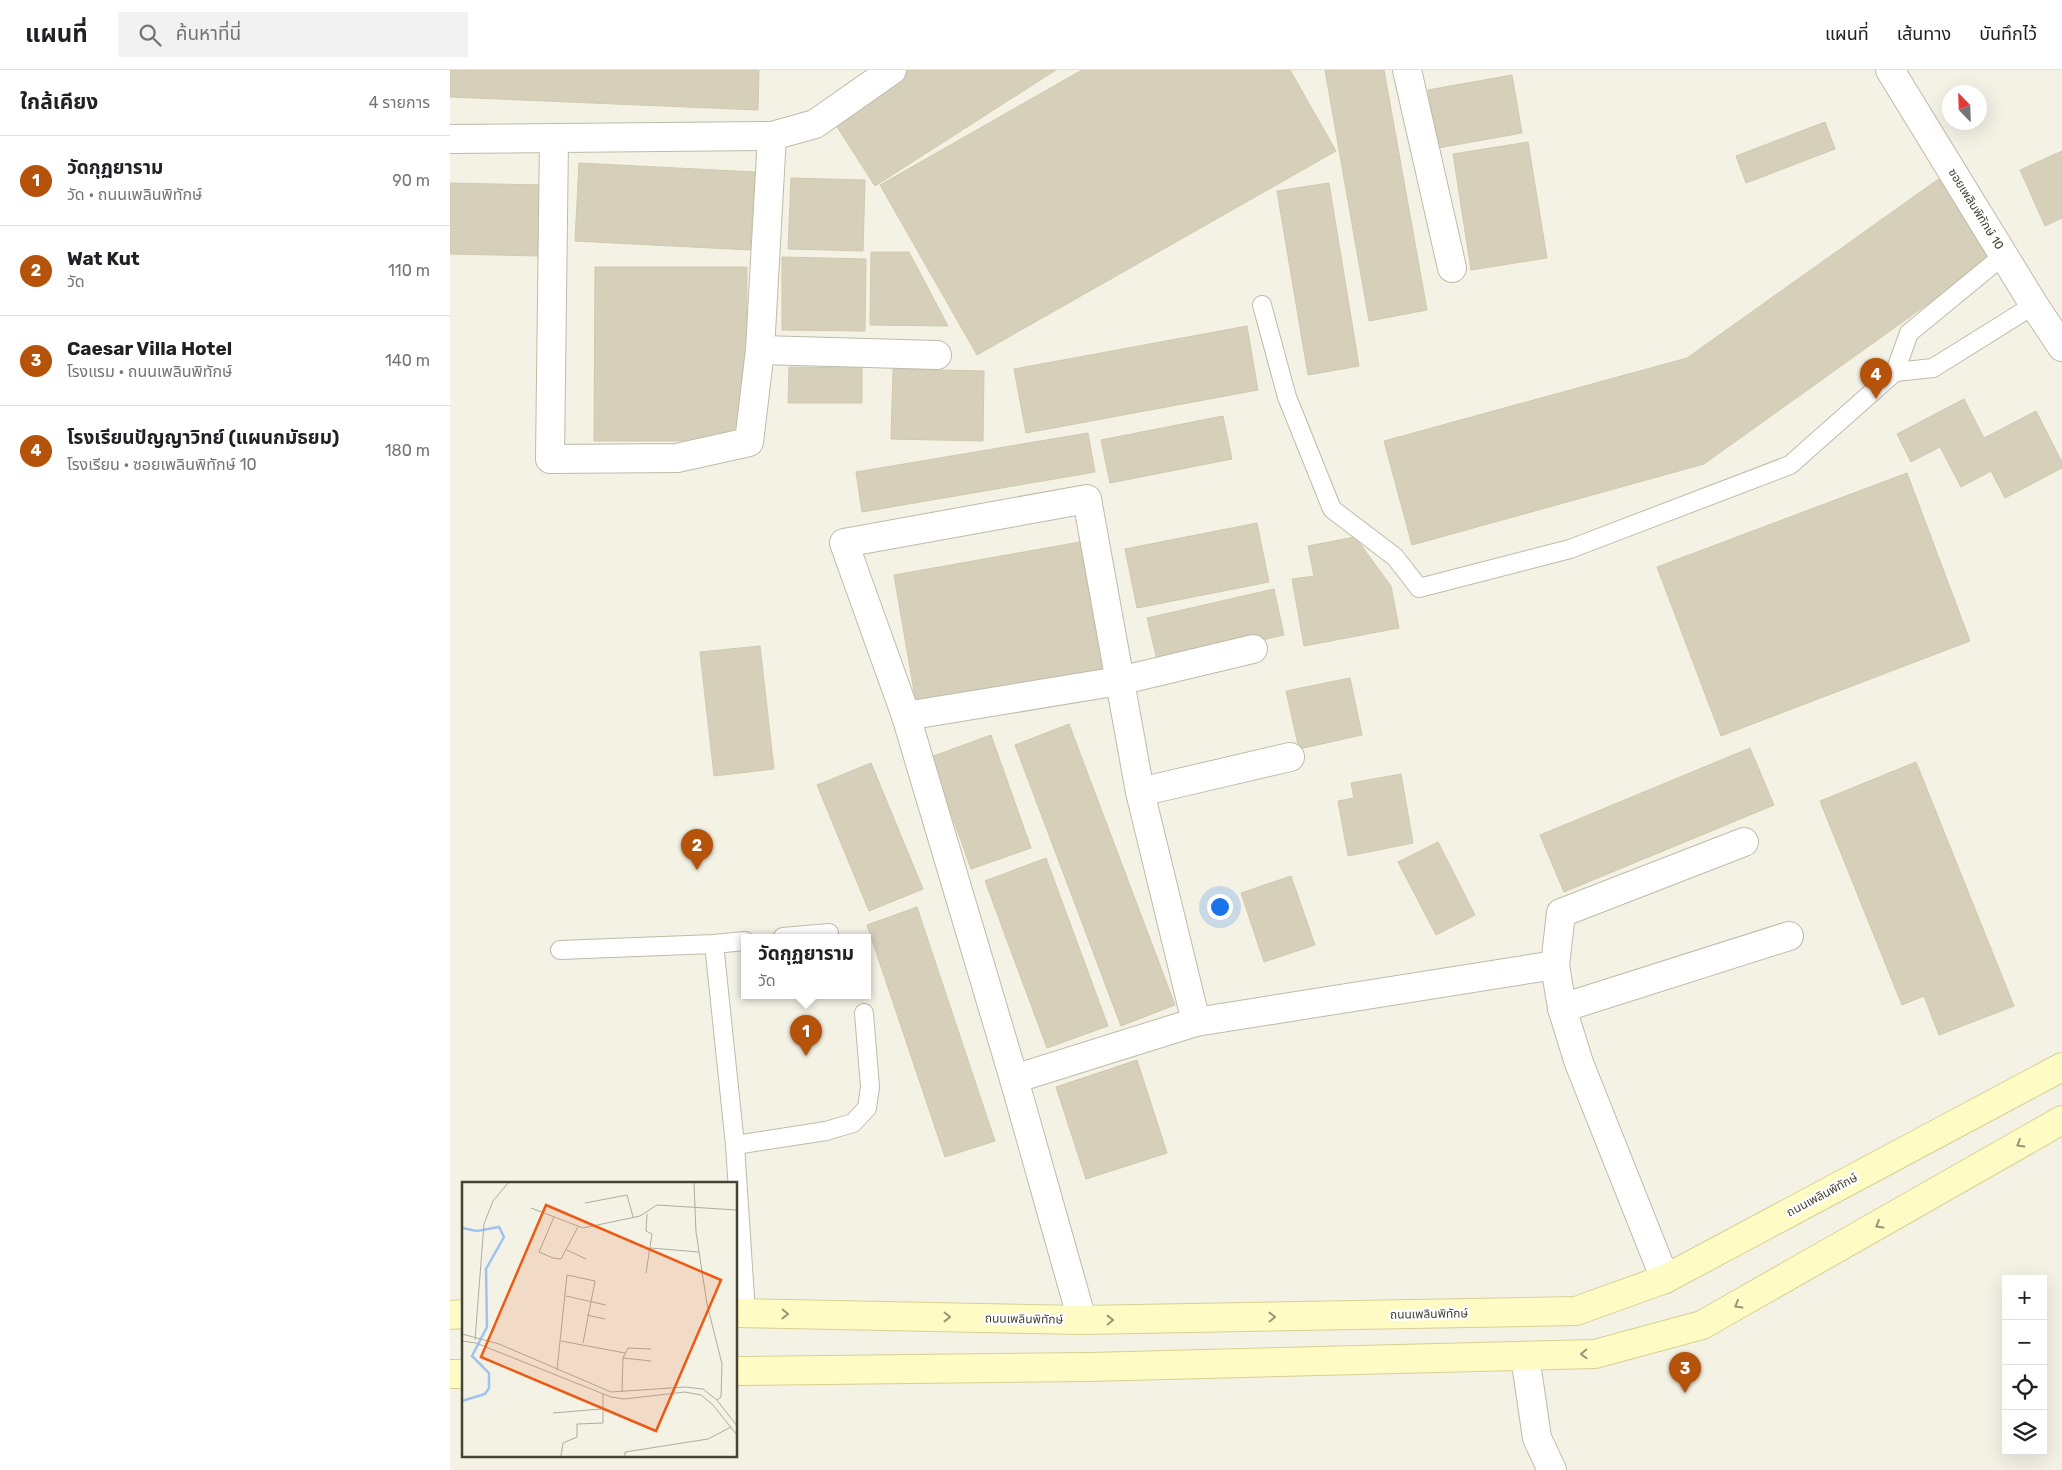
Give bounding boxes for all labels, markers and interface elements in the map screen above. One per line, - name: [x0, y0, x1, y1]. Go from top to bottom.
- search box: [118, 12, 468, 57]
- text: แผนที่: [25, 20, 88, 48]
- icon: search: [136, 21, 164, 49]
- text: ค้นหาที่นี่: [176, 22, 241, 45]
- text: แผนที่: [1825, 23, 1869, 45]
- text: เส้นทาง: [1897, 23, 1951, 45]
- text: บันทึกไว้: [1979, 23, 2037, 45]
- north arrow: [1942, 85, 1987, 130]
- text: ใกล้เคียง: [20, 89, 98, 114]
- text: 4 รายการ: [368, 93, 430, 112]
- text: วัดกุฏยาราม: [67, 156, 163, 179]
- street label: ซอยเพลินพิทักษ์ 10: [1945, 166, 2007, 252]
- text: 1: [32, 171, 40, 190]
- text: 90 m: [392, 171, 430, 190]
- text: วัด · ถนนเพลินพิทักษ์: [67, 185, 202, 204]
- text: Wat Kut: [67, 247, 140, 270]
- text: 2: [31, 261, 41, 280]
- text: 110 m: [388, 261, 430, 280]
- text: วัด: [67, 272, 85, 291]
- text: Caesar Villa Hotel: [67, 337, 232, 360]
- text: 3: [31, 351, 41, 370]
- text: 140 m: [385, 351, 430, 370]
- pin: 4: [1860, 358, 1892, 399]
- text: โรงแรม · ถนนเพลินพิทักษ์: [67, 362, 232, 381]
- text: โรงเรียนปัญญาวิทย์ (แผนกมัธยม): [67, 426, 339, 449]
- text: 4: [31, 441, 41, 460]
- text: 180 m: [385, 441, 430, 460]
- text: โรงเรียน · ซอยเพลินพิทักษ์ 10: [67, 455, 257, 474]
- pin: 2: [681, 829, 713, 870]
- your location: [1207, 894, 1233, 920]
- popup: [741, 934, 871, 999]
- text: วัดกุฏยาราม: [758, 942, 854, 965]
- text: วัด: [758, 971, 776, 990]
- pin: 1: [790, 1015, 822, 1056]
- one-way arrow: [2016, 1138, 2025, 1148]
- street label: ถนนเพลินพิทักษ์: [1784, 1170, 1860, 1220]
- inset map: [462, 1182, 738, 1458]
- one-way arrow: [1875, 1218, 1884, 1228]
- map controls: [2002, 1275, 2047, 1455]
- button: +: [2002, 1275, 2047, 1320]
- one-way arrow: [1734, 1299, 1743, 1309]
- street label: ถนนเพลินพิทักษ์: [1390, 1306, 1469, 1322]
- one-way arrow: [782, 1309, 789, 1319]
- street label: ถนนเพลินพิทักษ์: [985, 1311, 1064, 1327]
- one-way arrow: [944, 1312, 952, 1323]
- one-way arrow: [1269, 1312, 1277, 1322]
- one-way arrow: [1106, 1315, 1114, 1325]
- button: −: [2002, 1320, 2047, 1365]
- one-way arrow: [1580, 1349, 1588, 1359]
- pin: 3: [1669, 1352, 1701, 1393]
- button: locate: [2002, 1365, 2047, 1410]
- button: layers: [2002, 1410, 2047, 1455]

